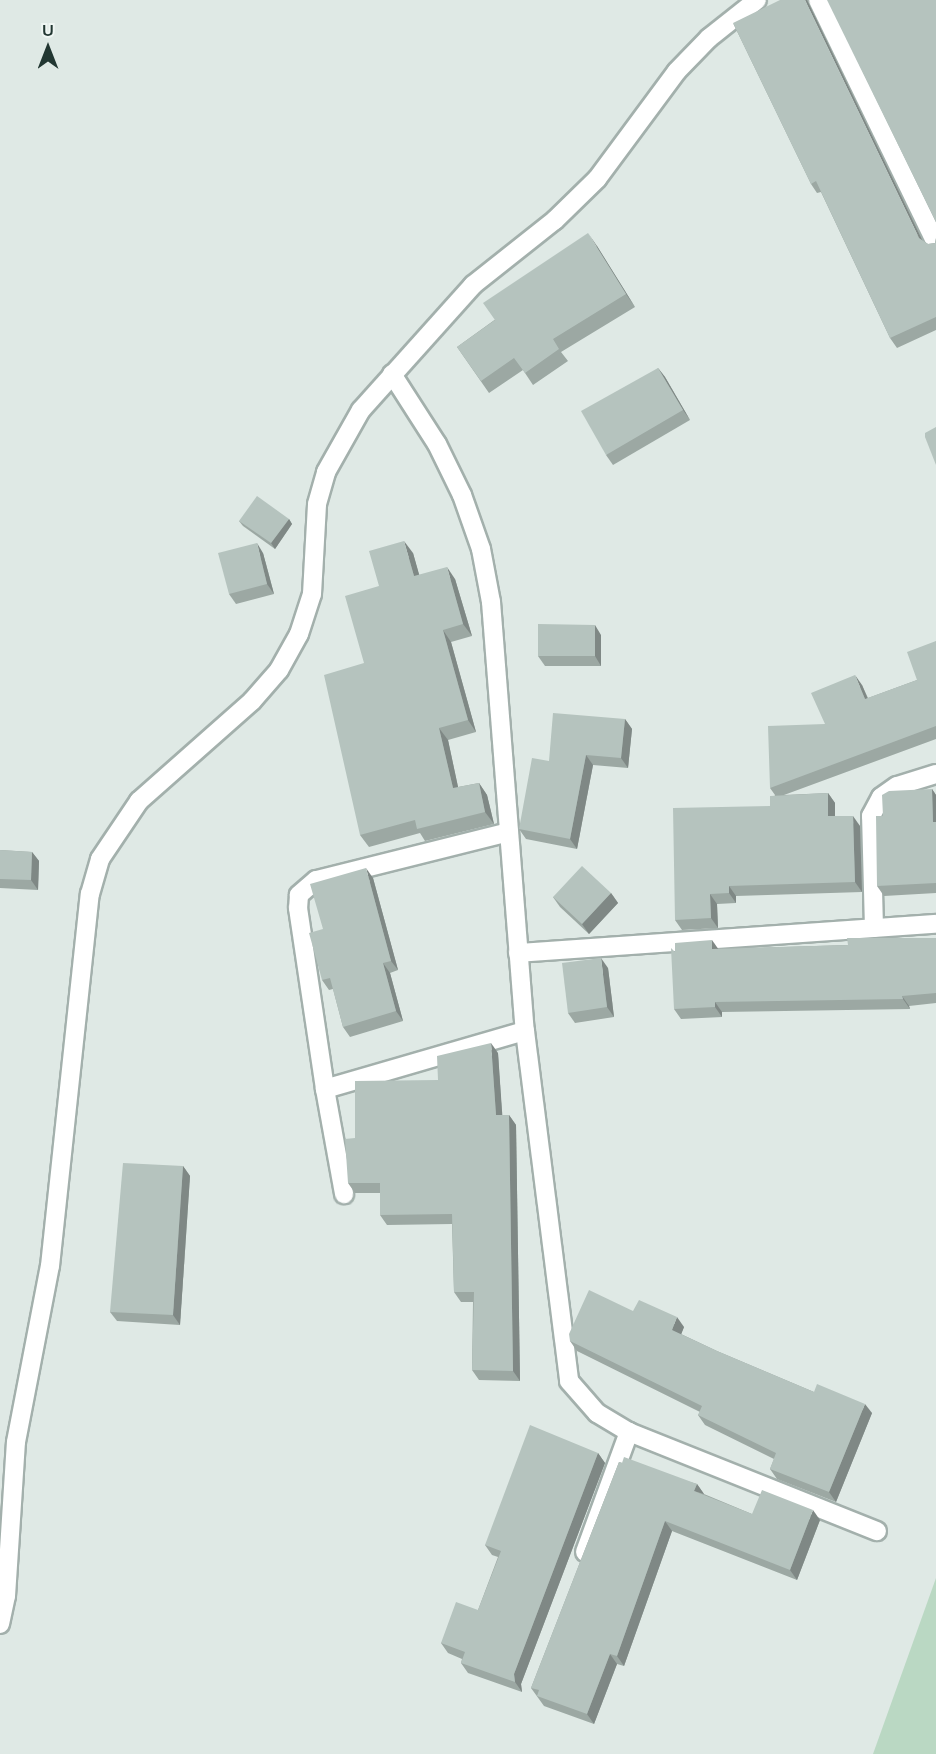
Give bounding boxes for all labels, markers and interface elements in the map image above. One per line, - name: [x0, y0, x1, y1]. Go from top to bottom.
- north arrow: [18, 18, 78, 78]
- text: U: [42, 20, 54, 40]

